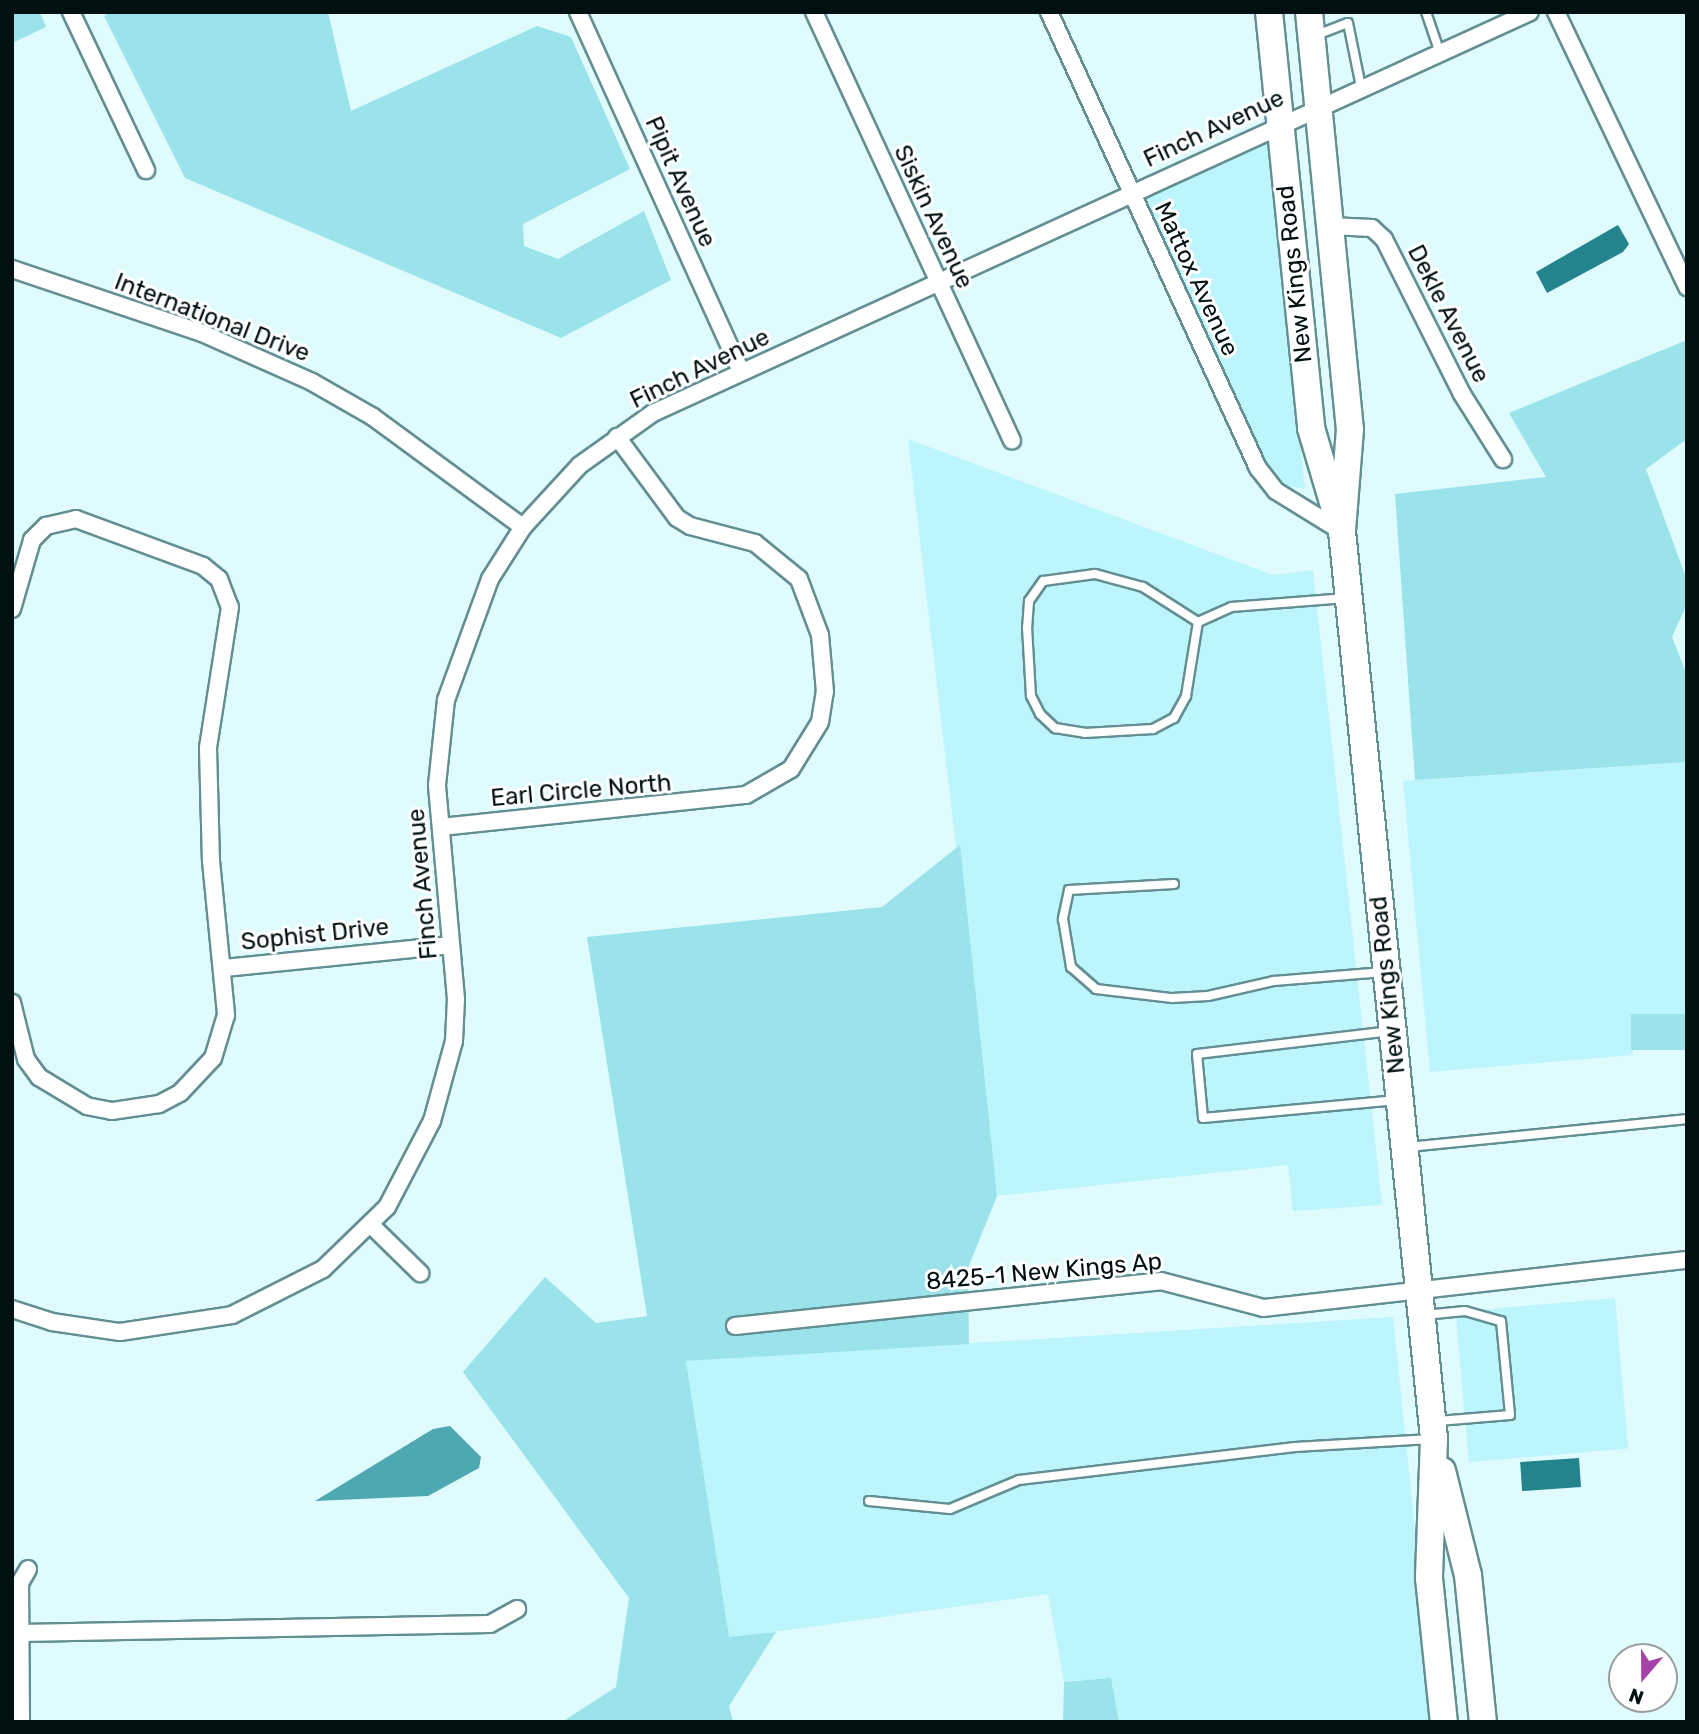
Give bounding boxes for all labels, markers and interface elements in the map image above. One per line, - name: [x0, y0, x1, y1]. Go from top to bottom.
- street label: Finch Avenue: [1139, 84, 1289, 174]
- street label: Pipit Avenue: [638, 112, 722, 252]
- street label: Siskin Avenue: [887, 140, 979, 294]
- street label: New Kings Road: [1271, 183, 1319, 365]
- street label: Mattox Avenue: [1148, 197, 1244, 361]
- street label: Dekle Avenue: [1401, 240, 1495, 388]
- street label: International Drive: [110, 268, 314, 368]
- street label: Finch Avenue: [625, 323, 775, 415]
- street label: Earl Circle North: [489, 769, 673, 813]
- street label: Finch Avenue: [402, 807, 444, 961]
- street label: New Kings Road: [1364, 894, 1412, 1076]
- street label: Sophist Drive: [240, 913, 390, 957]
- street label: 8425-1 New Kings Ap: [924, 1247, 1164, 1297]
- north arrow: [1608, 1643, 1678, 1713]
- text: N: [1626, 1683, 1647, 1709]

